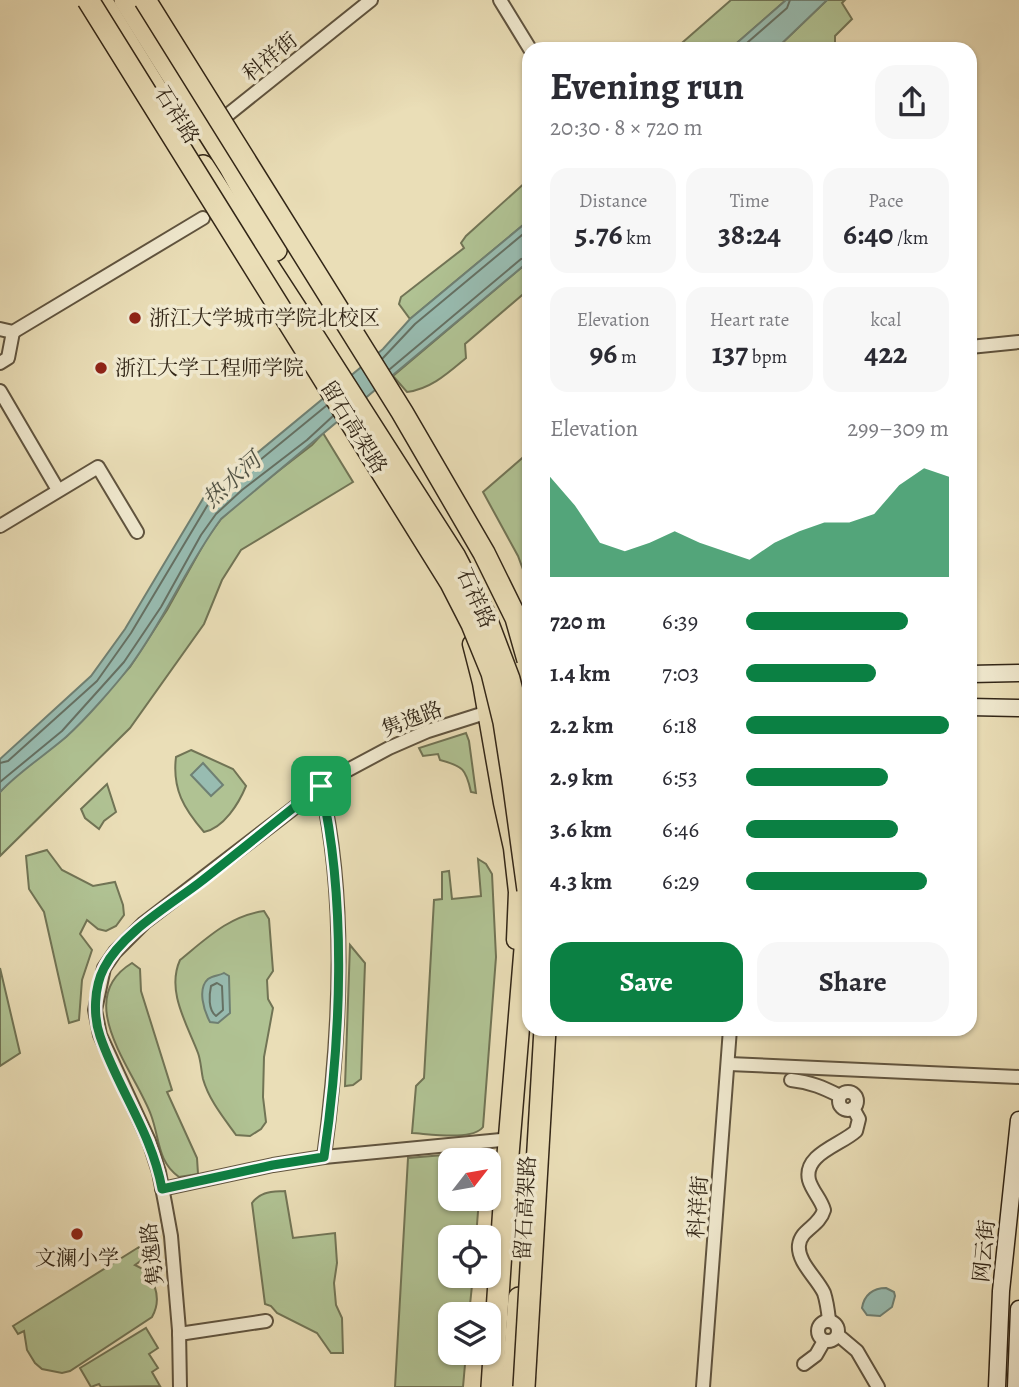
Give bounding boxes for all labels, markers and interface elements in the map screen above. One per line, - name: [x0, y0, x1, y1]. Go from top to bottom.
- street label: 科祥街: [237, 26, 303, 88]
- text: Evening run: [550, 60, 744, 112]
- button: share: [875, 65, 949, 139]
- street label: 石祥路: [148, 81, 206, 149]
- text: 20:30 · 8 × 720 m: [550, 112, 703, 143]
- text: Distance: [579, 188, 647, 214]
- text: Time: [730, 188, 769, 214]
- text: Pace: [868, 188, 903, 214]
- text: 5.76: [575, 214, 623, 254]
- text: 38:24: [718, 214, 781, 254]
- text: 6:40: [843, 214, 893, 254]
- text: km: [623, 225, 652, 251]
- text: /km: [893, 225, 929, 251]
- place label: 浙江大学城市学院北校区: [149, 304, 380, 332]
- text: Elevation: [577, 307, 650, 333]
- text: Heart rate: [710, 307, 789, 333]
- text: kcal: [871, 307, 901, 333]
- marker: 浙江大学城市学院北校区: [127, 310, 143, 326]
- text: 96: [589, 333, 617, 373]
- text: 137: [712, 333, 748, 373]
- text: 422: [864, 333, 907, 373]
- text: m: [617, 344, 637, 370]
- text: bpm: [748, 344, 787, 370]
- place label: 浙江大学工程师学院: [115, 354, 304, 382]
- marker: 浙江大学工程师学院: [93, 360, 109, 376]
- street label: 留石高架路: [314, 375, 394, 479]
- text: Elevation: [550, 413, 638, 444]
- text: 299–309 m: [847, 413, 949, 444]
- water label: 热水河: [196, 443, 271, 515]
- street label: 石祥路: [450, 564, 502, 632]
- text: 720 m: [550, 606, 606, 637]
- text: 6:39: [662, 606, 698, 637]
- text: 1.4 km: [550, 658, 611, 689]
- text: 7:03: [662, 658, 699, 689]
- street label: 隽逸路: [378, 695, 446, 743]
- text: 2.2 km: [550, 710, 614, 741]
- text: 6:18: [662, 710, 697, 741]
- pin: [291, 756, 351, 816]
- text: 2.9 km: [550, 762, 613, 793]
- text: 6:53: [662, 762, 698, 793]
- icon: arrive: [302, 767, 340, 805]
- text: 3.6 km: [550, 814, 612, 845]
- text: 6:46: [662, 814, 699, 845]
- text: 4.3 km: [550, 866, 612, 897]
- text: 6:29: [662, 866, 700, 897]
- button: Save: [550, 942, 743, 1022]
- button: Share: [757, 942, 949, 1022]
- north arrow: [438, 1148, 500, 1211]
- map controls: [438, 1148, 501, 1365]
- street label: 留石高架路: [508, 1155, 542, 1261]
- street label: 科祥街: [682, 1175, 714, 1239]
- street label: 网云街: [967, 1218, 1001, 1284]
- street label: 隽逸路: [134, 1221, 170, 1287]
- button: locate: [438, 1225, 501, 1288]
- marker: 文澜小学: [69, 1226, 85, 1242]
- place label: 文澜小学: [35, 1244, 119, 1272]
- button: layers: [438, 1302, 501, 1365]

